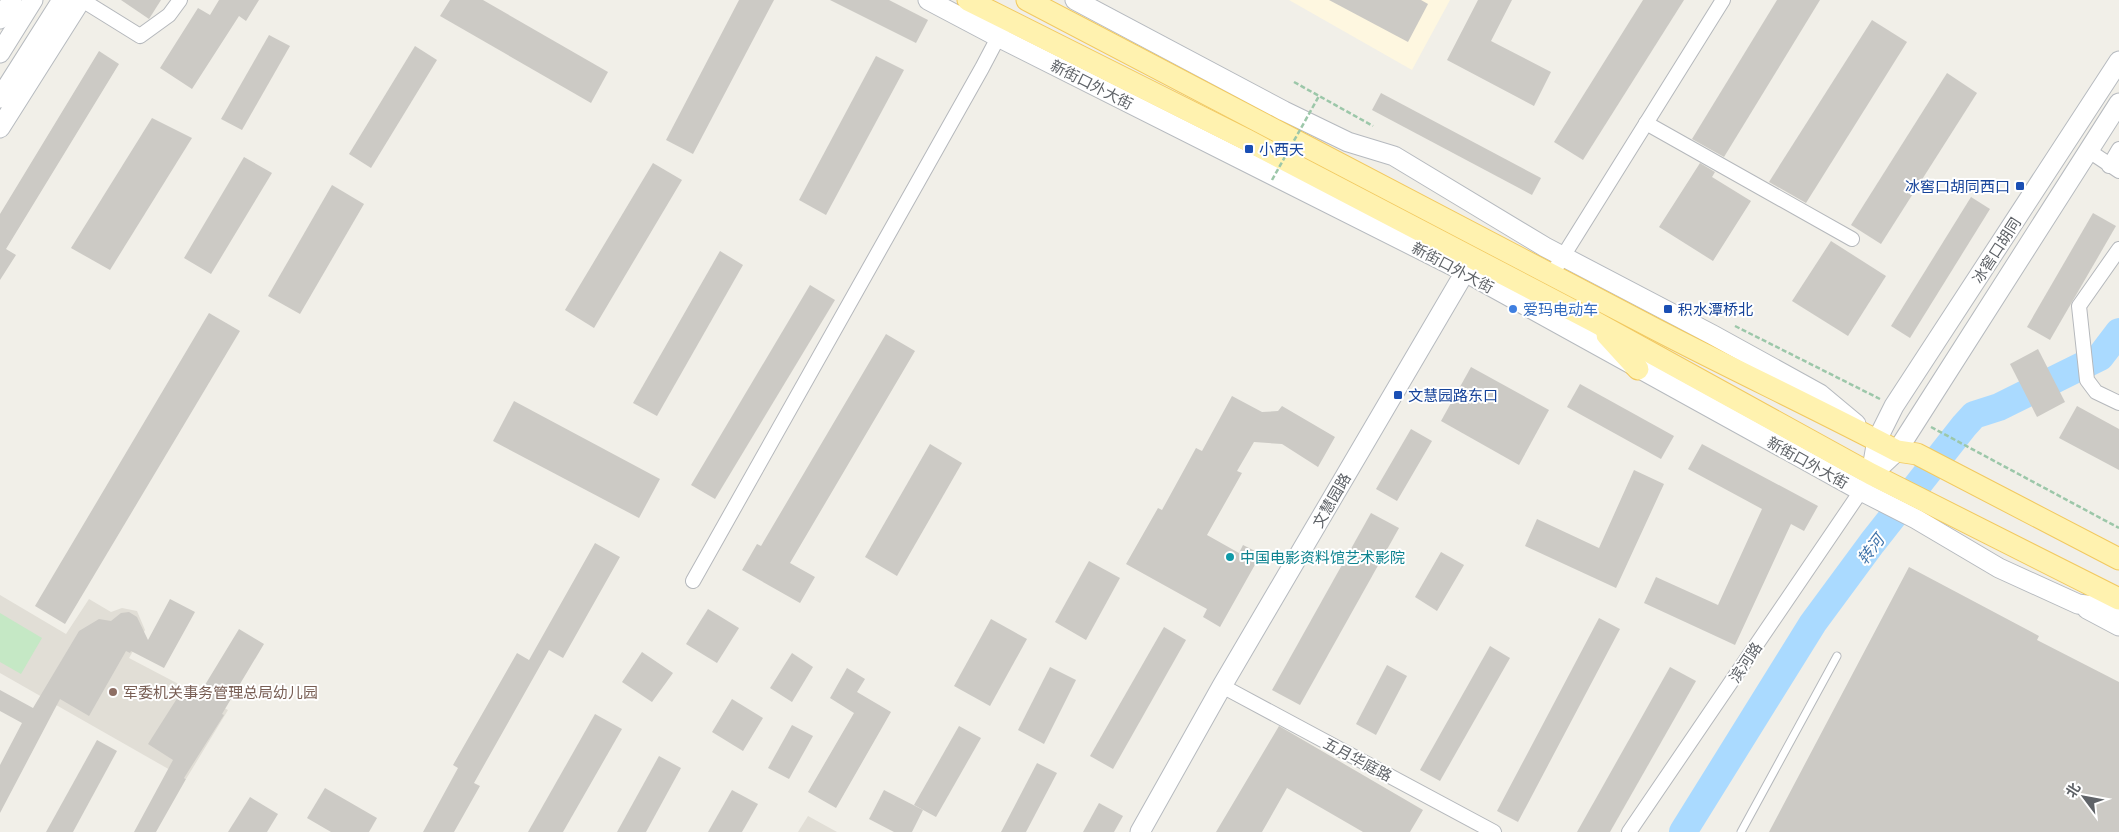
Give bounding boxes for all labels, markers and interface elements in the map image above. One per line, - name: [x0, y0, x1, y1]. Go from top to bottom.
- street label: 新街口外大街: [1048, 56, 1136, 112]
- place label: 小西天: [1259, 140, 1304, 158]
- marker: 小西天: [1243, 143, 1255, 155]
- place label: 冰窖口胡同西口: [1905, 177, 2010, 195]
- marker: 冰窖口胡同西口: [2014, 180, 2026, 192]
- street label: 冰窖口胡同: [1968, 214, 2024, 286]
- street label: 新街口外大街: [1409, 238, 1497, 296]
- place label: 爱玛电动车: [1523, 300, 1598, 318]
- place label: 积水潭桥北: [1678, 300, 1753, 318]
- marker: 爱玛电动车: [1507, 303, 1519, 315]
- marker: 积水潭桥北: [1662, 303, 1674, 315]
- place label: 文慧园路东口: [1408, 386, 1498, 404]
- marker: 文慧园路东口: [1392, 389, 1404, 401]
- street label: 新街口外大街: [1764, 432, 1852, 492]
- street label: 文慧园路: [1308, 470, 1354, 530]
- water label: 转河: [1853, 528, 1889, 568]
- place label: 中国电影资料馆艺术影院: [1240, 548, 1405, 566]
- marker: 中国电影资料馆艺术影院: [1224, 551, 1236, 563]
- street label: 滨河路: [1725, 638, 1765, 686]
- place label: 军委机关事务管理总局幼儿园: [123, 683, 318, 701]
- marker: 军委机关事务管理总局幼儿园: [107, 686, 119, 698]
- street label: 五月华庭路: [1321, 733, 1395, 785]
- north arrow: [2059, 772, 2109, 822]
- text: 北: [2062, 779, 2083, 800]

